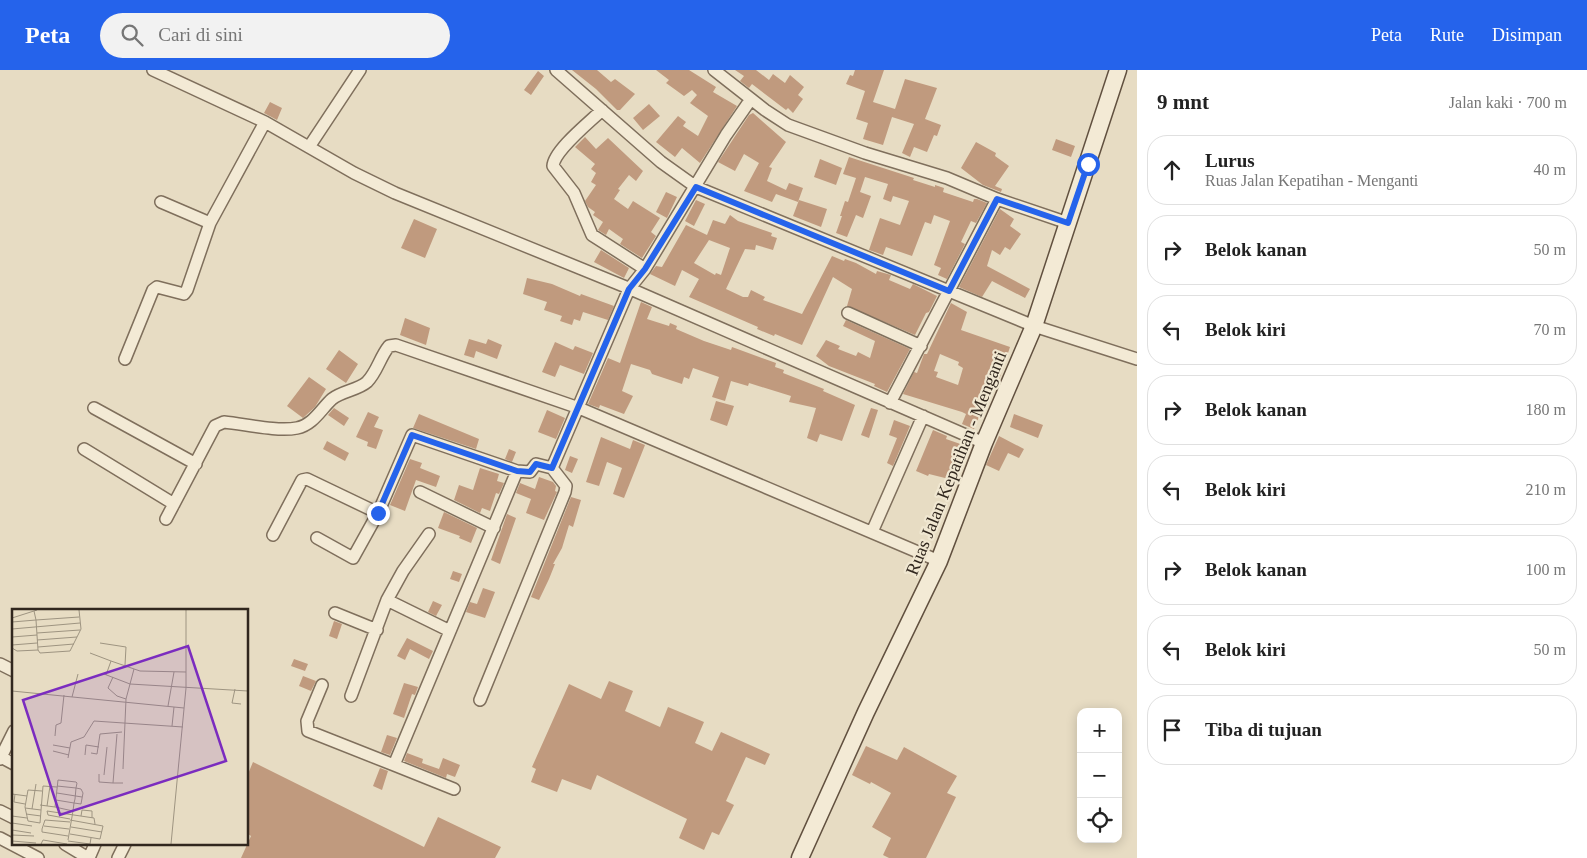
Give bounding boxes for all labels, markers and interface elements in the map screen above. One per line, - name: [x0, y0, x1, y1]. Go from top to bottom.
- search box: [100, 13, 450, 58]
- icon: search: [118, 21, 146, 49]
- text: Peta: [25, 22, 70, 48]
- text: Cari di sini: [158, 24, 243, 45]
- text: Peta: [1371, 25, 1402, 45]
- text: Rute: [1430, 25, 1464, 45]
- text: Disimpan: [1492, 25, 1562, 45]
- text: 9 mnt: [1157, 90, 1209, 114]
- text: Jalan kaki · 700 m: [1449, 94, 1567, 111]
- text: Lurus: [1205, 150, 1255, 171]
- route start: [1077, 153, 1100, 176]
- icon: ahead: [1158, 156, 1186, 184]
- text: 40 m: [1534, 161, 1566, 178]
- text: Ruas Jalan Kepatihan - Menganti: [1205, 172, 1418, 189]
- icon: right: [1158, 236, 1186, 264]
- text: Belok kanan: [1205, 239, 1307, 260]
- text: 50 m: [1534, 241, 1566, 258]
- icon: left: [1158, 316, 1186, 344]
- text: Belok kiri: [1205, 319, 1286, 340]
- text: 70 m: [1534, 321, 1566, 338]
- street label: Ruas Jalan Kepatihan - Menganti: [902, 348, 1010, 578]
- icon: right: [1158, 396, 1186, 424]
- text: Belok kanan: [1205, 399, 1307, 420]
- text: 180 m: [1526, 401, 1566, 418]
- icon: left: [1158, 476, 1186, 504]
- text: Belok kiri: [1205, 479, 1286, 500]
- text: 210 m: [1526, 481, 1566, 498]
- route end: [367, 502, 390, 525]
- icon: right: [1158, 556, 1186, 584]
- text: Belok kanan: [1205, 559, 1307, 580]
- text: 100 m: [1526, 561, 1566, 578]
- inset map: [12, 609, 249, 846]
- icon: left: [1158, 636, 1186, 664]
- text: Belok kiri: [1205, 639, 1286, 660]
- text: 50 m: [1534, 641, 1566, 658]
- map controls: [1077, 708, 1122, 843]
- button: +: [1077, 708, 1122, 753]
- icon: arrive: [1158, 716, 1186, 744]
- text: Tiba di tujuan: [1205, 719, 1322, 740]
- button: −: [1077, 753, 1122, 798]
- button: locate: [1077, 798, 1122, 843]

